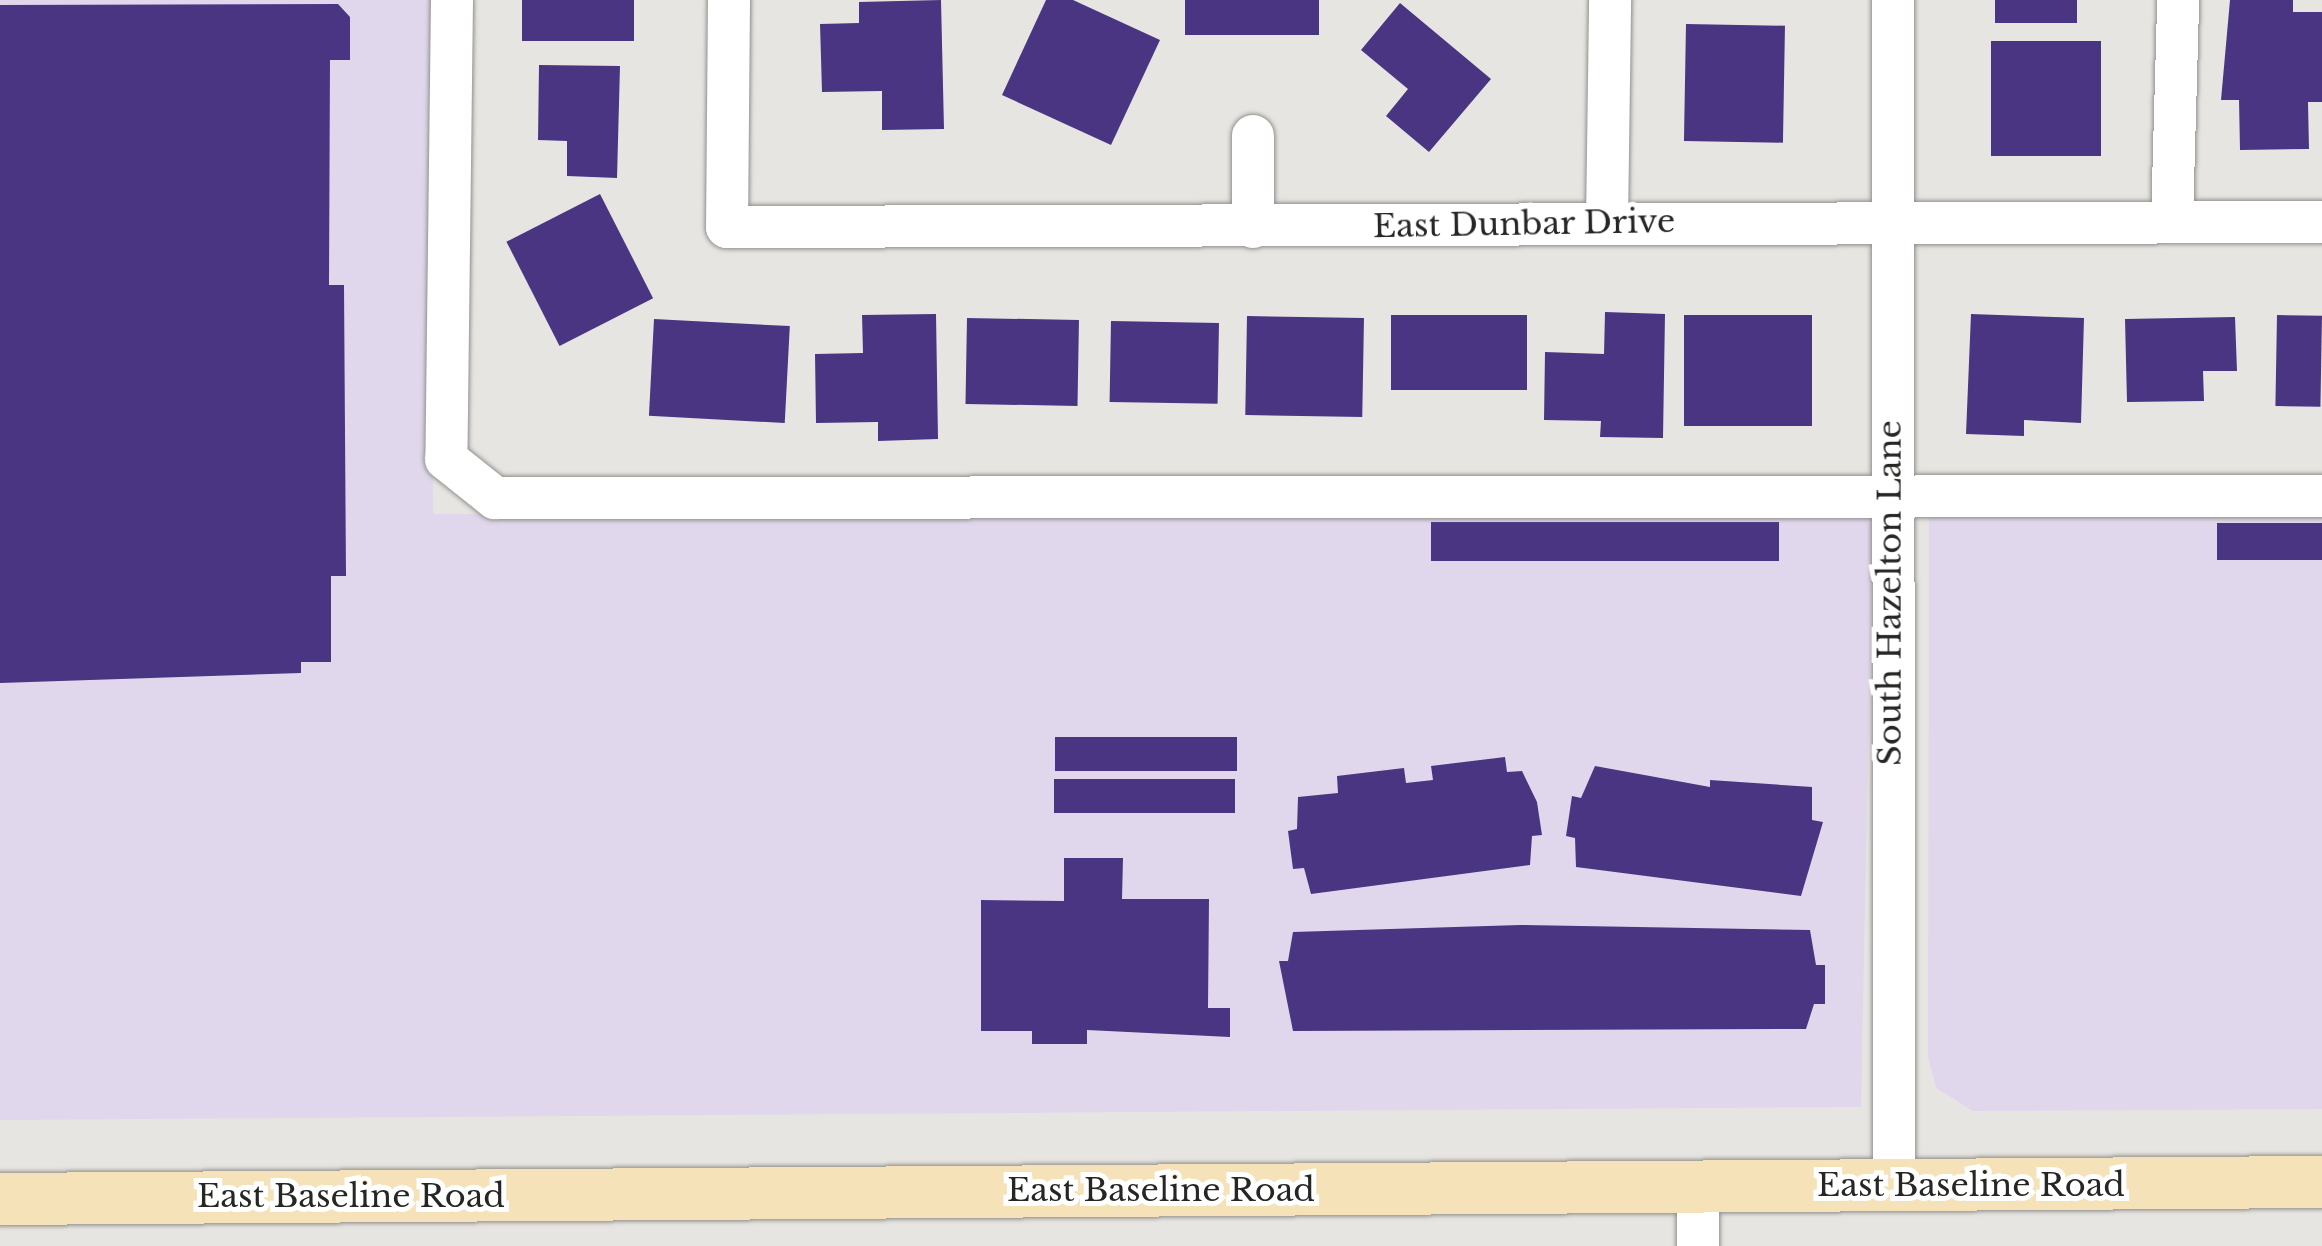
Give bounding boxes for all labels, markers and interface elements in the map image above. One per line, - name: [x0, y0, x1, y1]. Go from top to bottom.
- street label: East Dunbar Drive: [1372, 202, 1676, 246]
- street label: South Hazelton Lane: [1871, 420, 1909, 766]
- street label: East Baseline Road: [1817, 1166, 2125, 1204]
- street label: East Baseline Road: [1007, 1171, 1315, 1209]
- street label: East Baseline Road: [197, 1177, 505, 1215]

